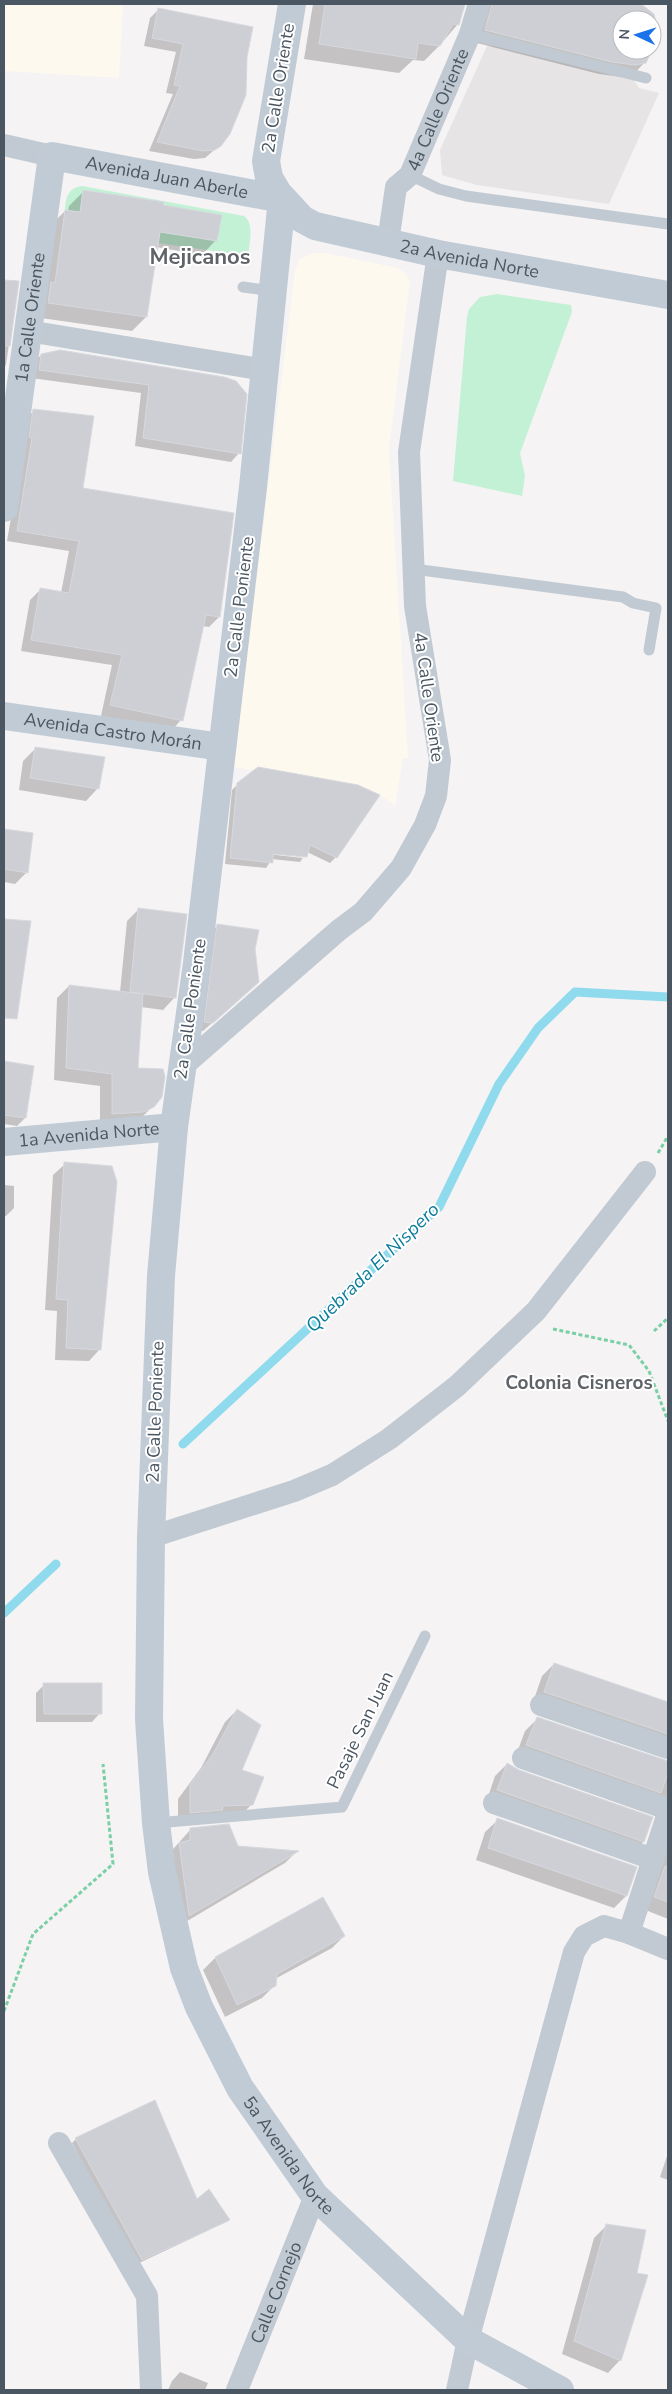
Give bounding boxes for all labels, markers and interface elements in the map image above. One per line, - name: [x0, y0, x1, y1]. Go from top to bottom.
- north arrow: [612, 10, 662, 60]
- street label: 2a Calle Oriente: [256, 21, 300, 155]
- text: N: [615, 28, 634, 40]
- street label: 4a Calle Oriente: [401, 45, 475, 175]
- street label: Avenida Juan Aberle: [83, 150, 250, 204]
- street label: 2a Avenida Norte: [397, 234, 541, 284]
- district label: Mejicanos: [150, 242, 250, 272]
- street label: 1a Calle Oriente: [9, 251, 51, 384]
- street label: 2a Calle Poniente: [218, 535, 260, 679]
- street label: 4a Calle Oriente: [408, 630, 450, 764]
- street label: Avenida Castro Morán: [22, 707, 203, 756]
- street label: 2a Calle Poniente: [168, 937, 212, 1081]
- street label: 1a Avenida Norte: [17, 1116, 160, 1153]
- water label: Quebrada El Nispero: [300, 1197, 445, 1338]
- street label: 2a Calle Poniente: [141, 1341, 169, 1483]
- district label: Colonia Cisneros: [505, 1370, 653, 1396]
- street label: Pasaje San Juan: [321, 1667, 399, 1793]
- street label: 5a Avenida Norte: [237, 2091, 340, 2220]
- street label: Calle Cornejo: [245, 2238, 307, 2347]

